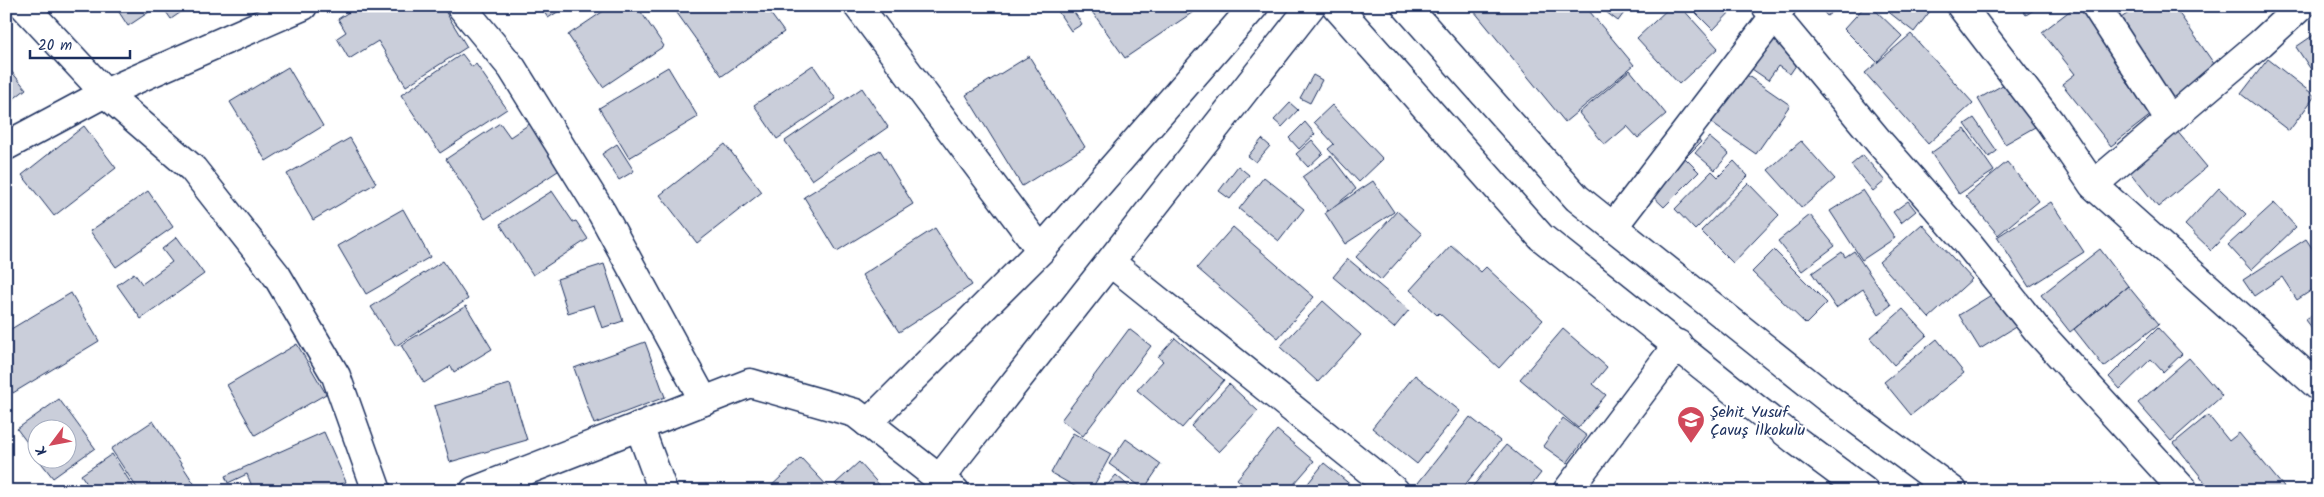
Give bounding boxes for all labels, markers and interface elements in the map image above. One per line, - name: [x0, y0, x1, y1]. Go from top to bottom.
- scale bar: [30, 28, 130, 60]
- text: 20 m: [38, 34, 72, 58]
- place label: Şehit Yusuf Çavuş İlkokulu: [1710, 400, 1806, 443]
- school or university icon: Şehit Yusuf Çavuş İlkokulu: [1676, 405, 1706, 444]
- north arrow: [28, 420, 78, 470]
- text: K: [30, 440, 53, 460]

